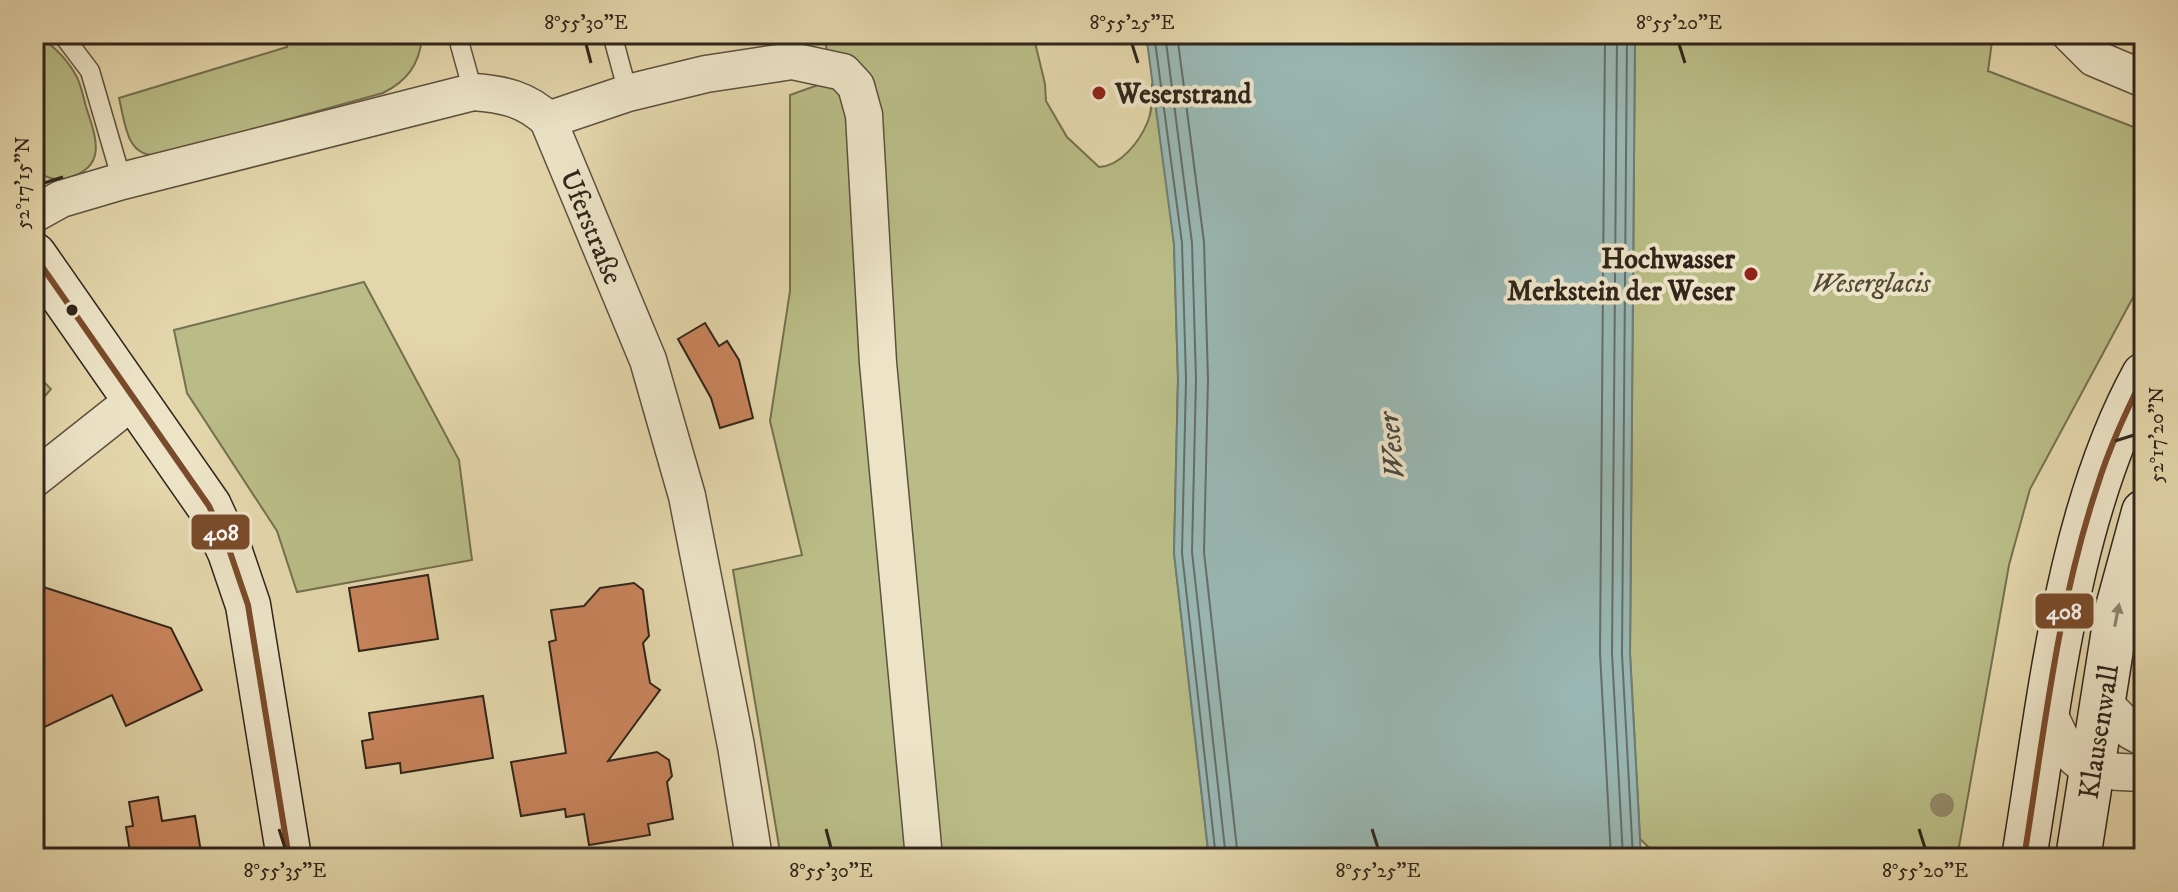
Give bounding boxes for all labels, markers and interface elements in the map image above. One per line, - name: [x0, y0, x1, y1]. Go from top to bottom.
- text: 8°55'30"E: [544, 11, 628, 36]
- text: 8°55'25"E: [1089, 11, 1175, 36]
- text: 8°55'20"E: [1636, 11, 1722, 36]
- place label: Weserstrand: [1114, 77, 1252, 112]
- marker: Weserstrand: [1090, 84, 1108, 102]
- text: 52°17'15"N: [11, 137, 36, 229]
- street label: Uferstraße: [552, 165, 630, 290]
- place label: Hochwasser Merkstein der Weser: [1507, 242, 1736, 309]
- marker: Hochwasser Merkstein der Weser: [1742, 265, 1760, 283]
- park label: Weserglacis: [1811, 266, 1931, 301]
- unlabelled marker: [64, 302, 80, 318]
- text: 52°17'20"N: [2145, 387, 2170, 483]
- water label: Weser: [1370, 408, 1414, 481]
- line badge: 408: [190, 513, 251, 551]
- text: 408: [203, 520, 239, 547]
- line badge: 408: [2034, 592, 2095, 630]
- text: 408: [2046, 599, 2082, 626]
- one-way arrow: [2111, 602, 2123, 627]
- street label: Klausenwall: [2072, 662, 2127, 802]
- text: 8°55'35"E: [244, 859, 326, 884]
- text: 8°55'30"E: [789, 859, 873, 884]
- text: 8°55'25"E: [1335, 859, 1421, 884]
- text: 8°55'20"E: [1882, 859, 1968, 884]

